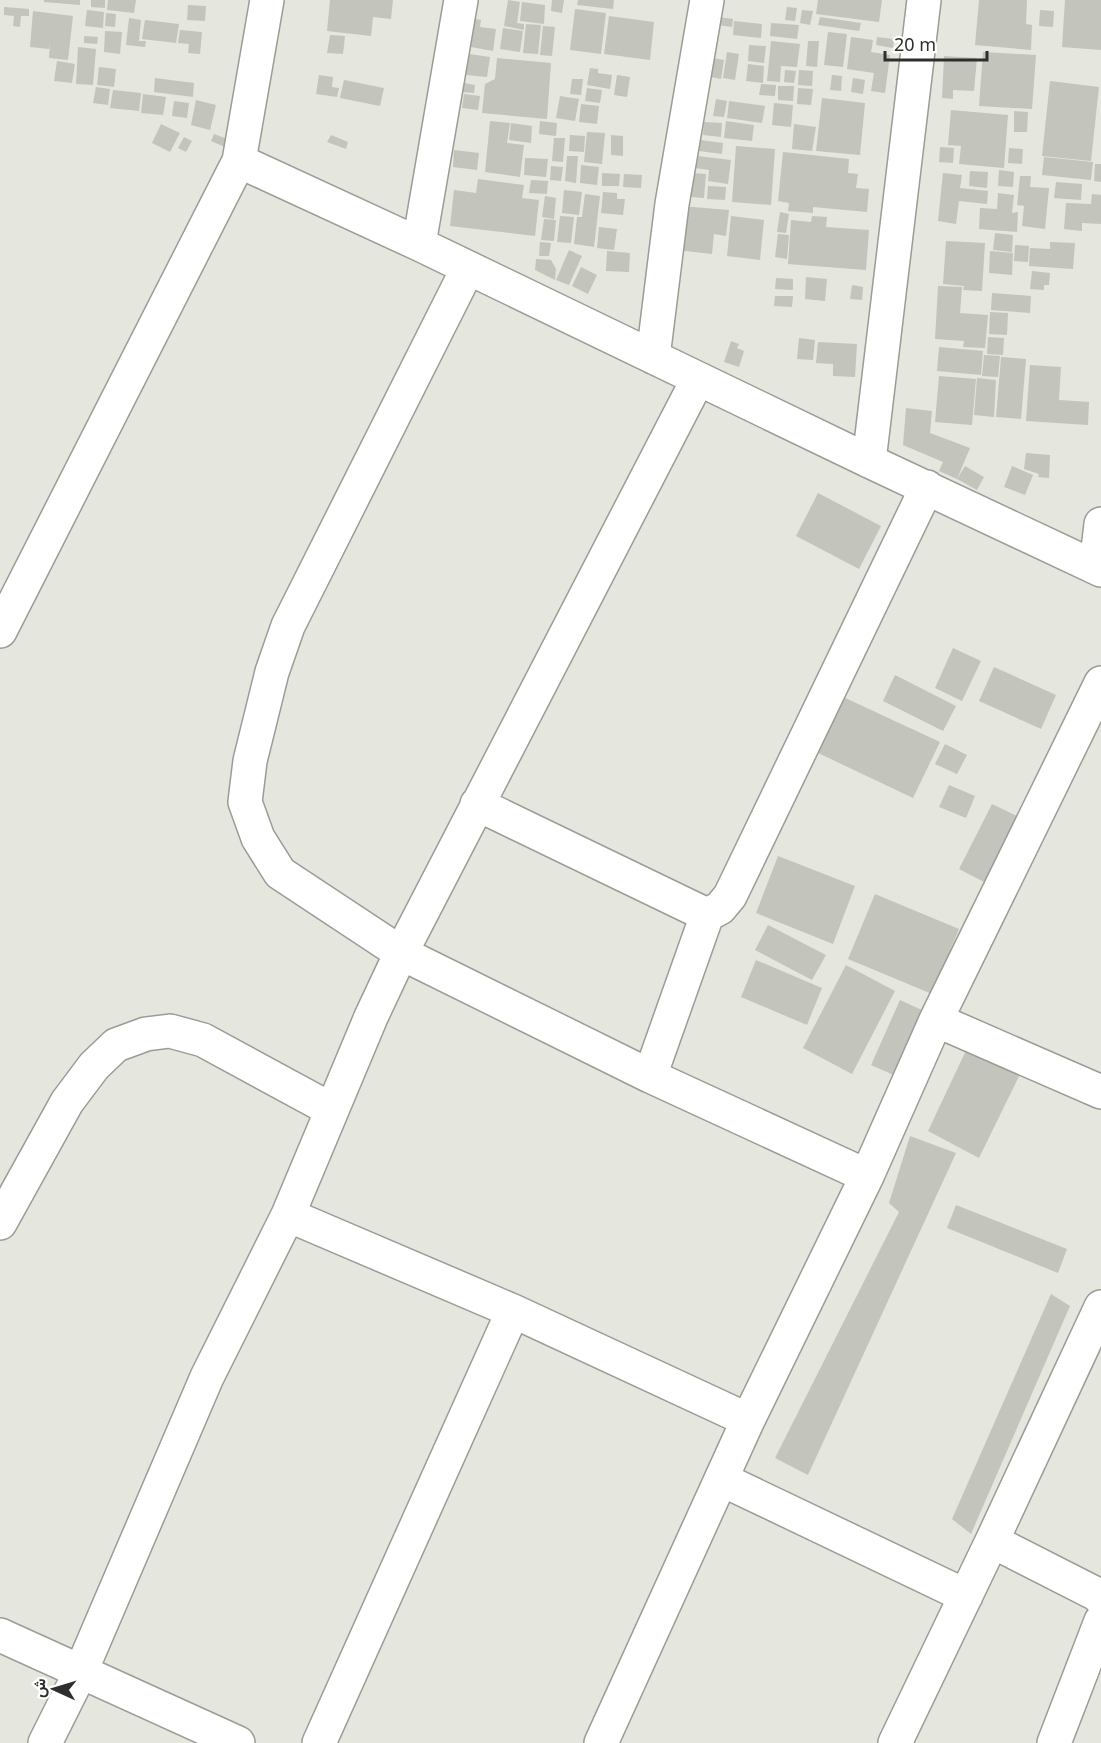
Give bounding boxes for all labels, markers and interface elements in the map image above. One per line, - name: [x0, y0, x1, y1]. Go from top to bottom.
- scale bar: [885, 24, 987, 62]
- text: 20 m: [894, 32, 936, 56]
- north arrow: [24, 1659, 84, 1719]
- text: ش: [27, 1678, 51, 1698]

